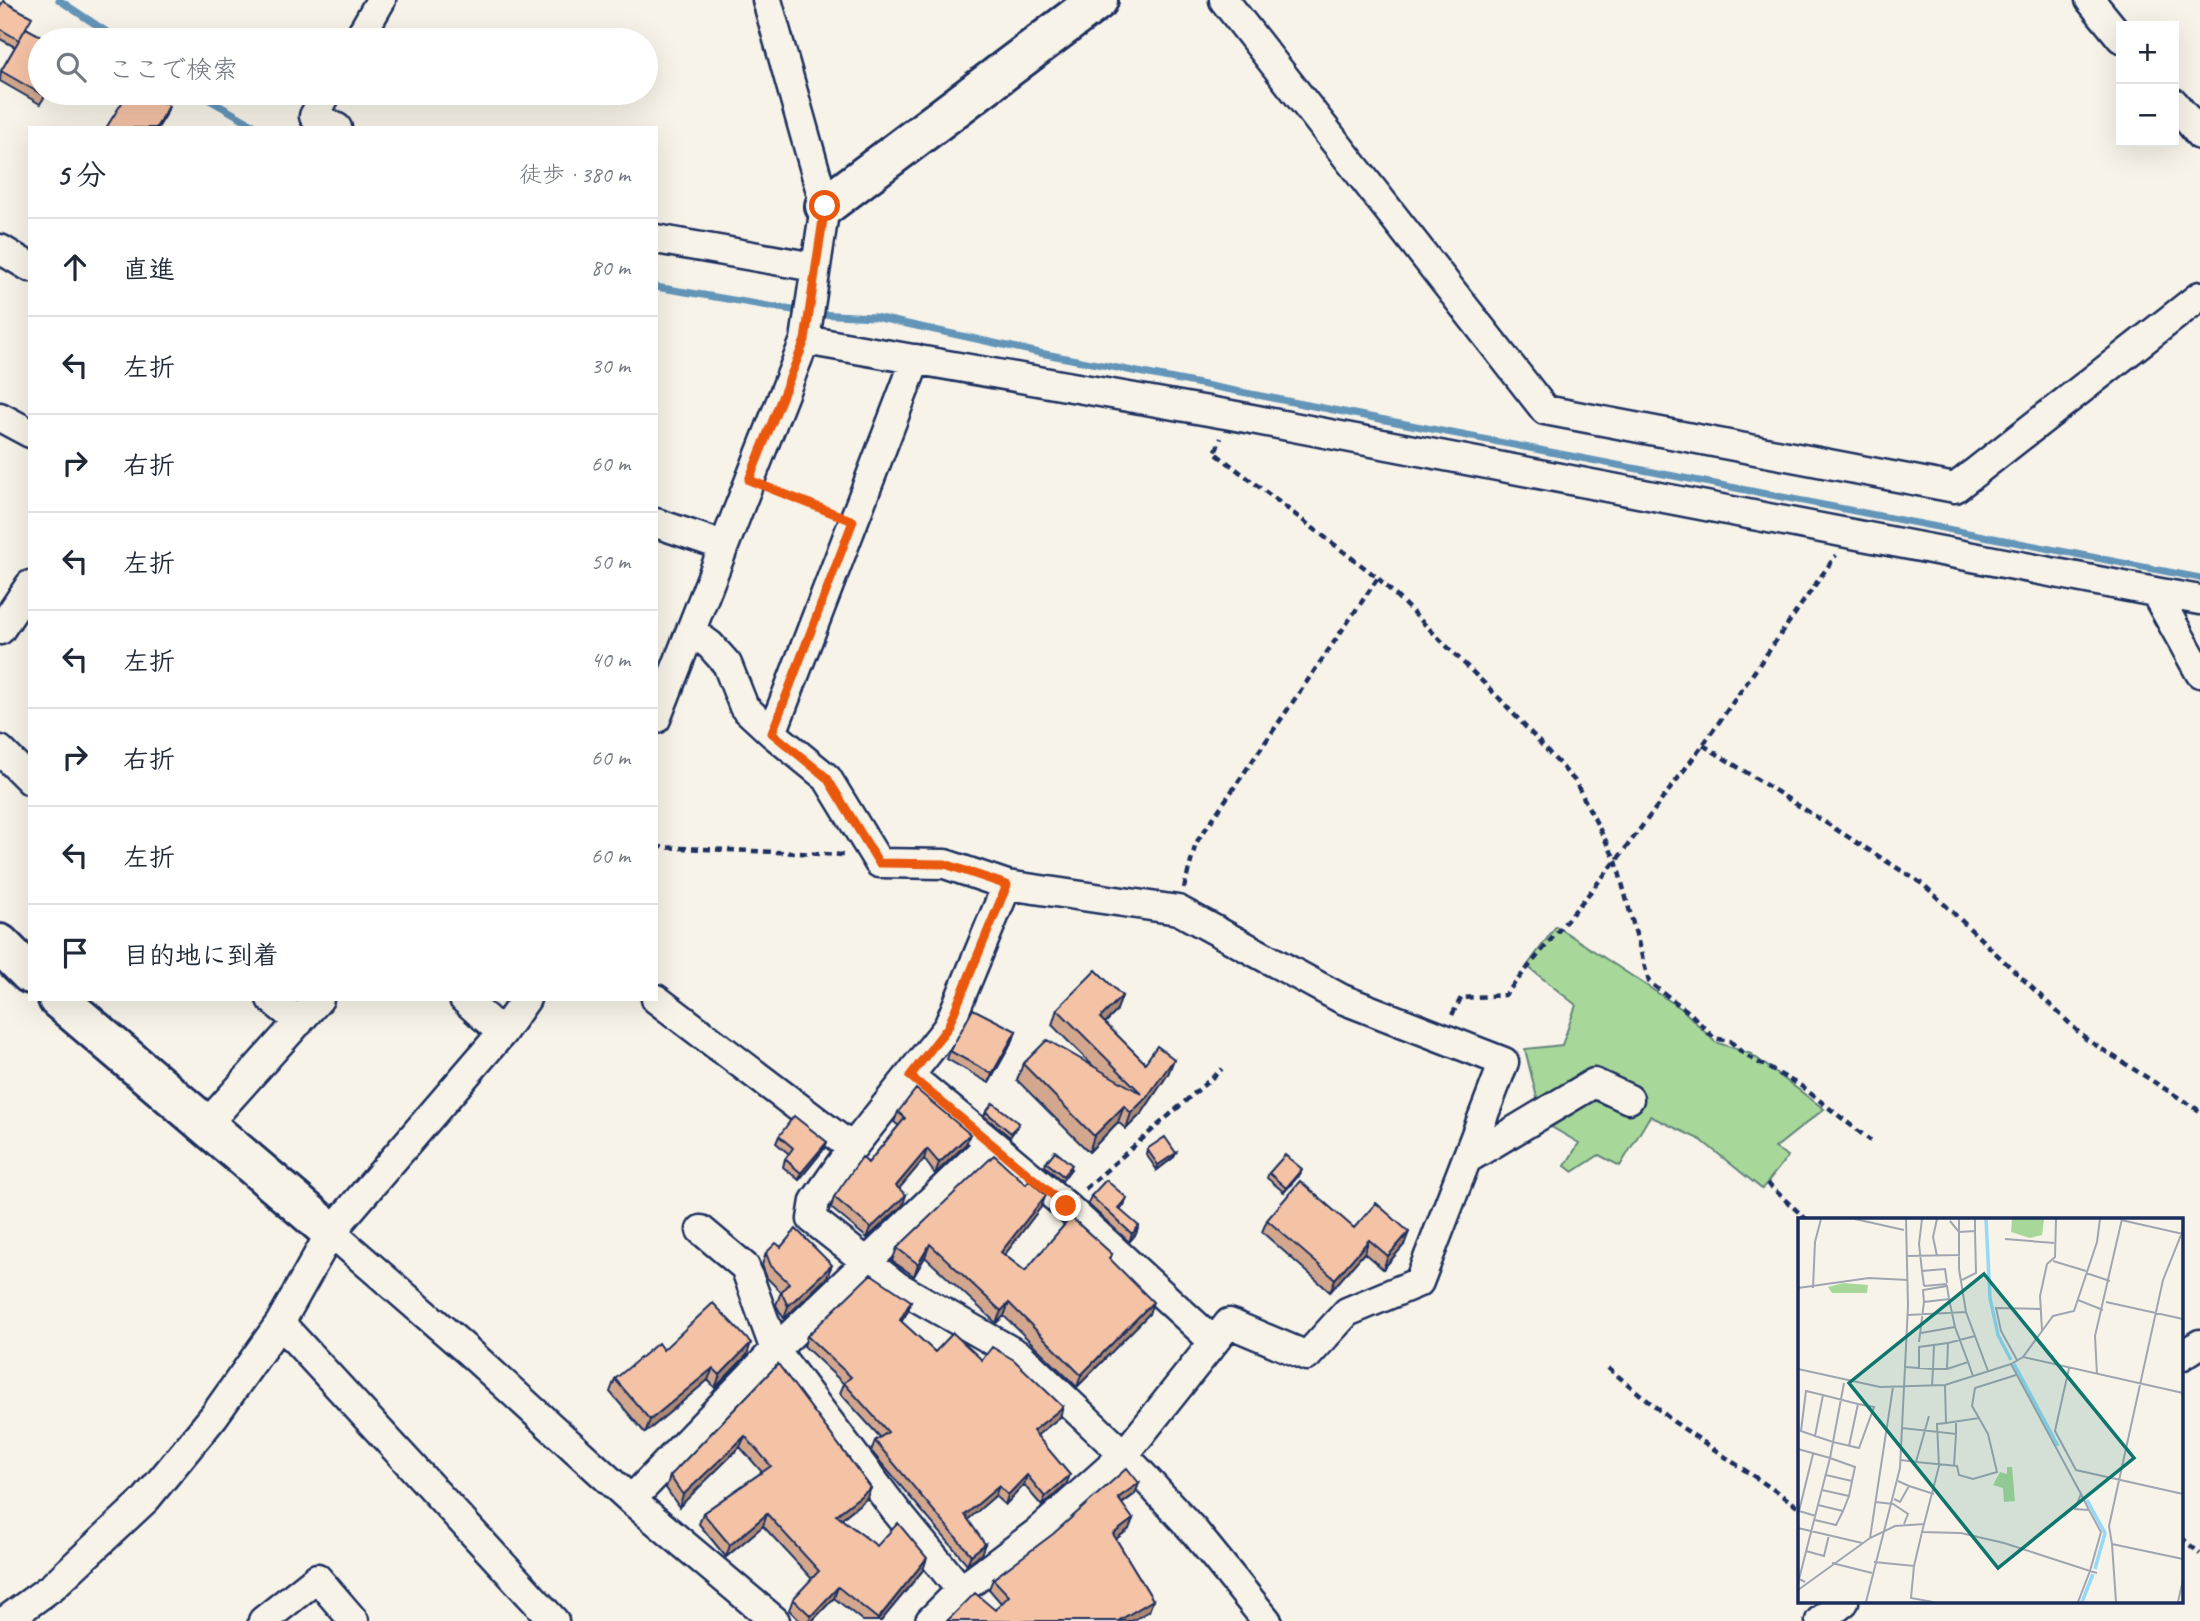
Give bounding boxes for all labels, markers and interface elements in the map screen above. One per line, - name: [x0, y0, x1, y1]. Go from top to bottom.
- map controls: [2116, 21, 2179, 147]
- button: +: [2116, 21, 2179, 84]
- search box: [28, 28, 658, 105]
- icon: search: [52, 48, 90, 86]
- text: ここで検索: [108, 53, 238, 86]
- button: −: [2116, 84, 2179, 147]
- text: 5 分: [56, 156, 106, 194]
- text: 徒歩 · 380 m: [519, 160, 630, 189]
- route start: [809, 190, 840, 221]
- icon: ahead: [56, 248, 94, 286]
- text: 直進: [123, 253, 175, 286]
- text: 80 m: [591, 253, 630, 282]
- icon: left: [56, 346, 94, 384]
- text: 左折: [123, 351, 175, 384]
- text: 30 m: [591, 351, 630, 380]
- icon: right: [56, 444, 94, 482]
- text: 右折: [123, 449, 175, 482]
- text: 60 m: [591, 449, 630, 478]
- icon: left: [56, 542, 94, 580]
- text: 左折: [123, 547, 175, 580]
- text: 50 m: [591, 547, 630, 576]
- icon: left: [56, 640, 94, 678]
- text: 左折: [123, 645, 175, 678]
- text: 40 m: [591, 645, 630, 674]
- icon: right: [56, 738, 94, 776]
- text: 右折: [123, 743, 175, 776]
- text: 60 m: [591, 743, 630, 772]
- icon: left: [56, 836, 94, 874]
- text: 左折: [123, 841, 175, 874]
- text: 60 m: [591, 841, 630, 870]
- icon: arrive: [56, 934, 94, 972]
- text: 目的地に到着: [123, 939, 279, 972]
- route end: [1050, 1190, 1081, 1221]
- inset map: [1798, 1218, 2182, 1604]

